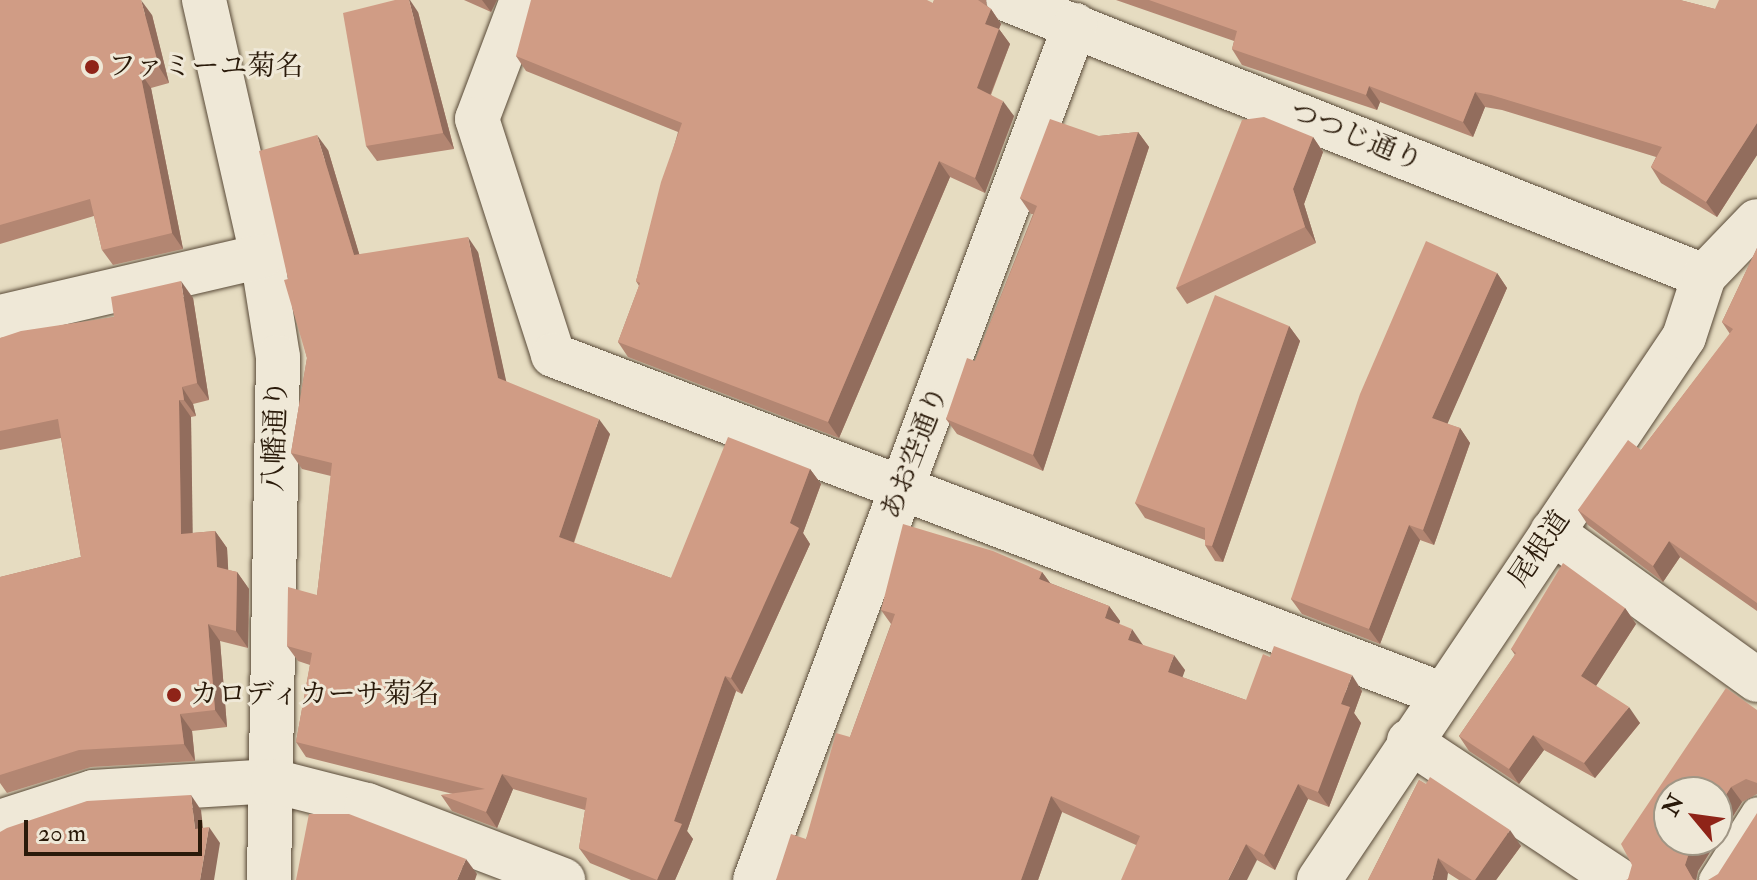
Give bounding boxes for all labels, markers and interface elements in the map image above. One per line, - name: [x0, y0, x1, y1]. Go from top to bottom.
- place label: ファミーユ菊名: [108, 50, 304, 84]
- marker: ファミーユ菊名: [83, 58, 101, 76]
- street label: つつじ通り: [1285, 95, 1427, 179]
- street label: 八幡通り: [257, 379, 295, 493]
- street label: あお空通り: [874, 382, 956, 524]
- street label: 尾根道: [1503, 505, 1577, 593]
- place label: カロディカーサ菊名: [190, 678, 442, 712]
- marker: カロディカーサ菊名: [165, 686, 183, 704]
- north arrow: [1653, 776, 1733, 856]
- text: N: [1657, 790, 1691, 821]
- scale bar: [28, 804, 206, 854]
- text: 20 m: [38, 818, 86, 849]

